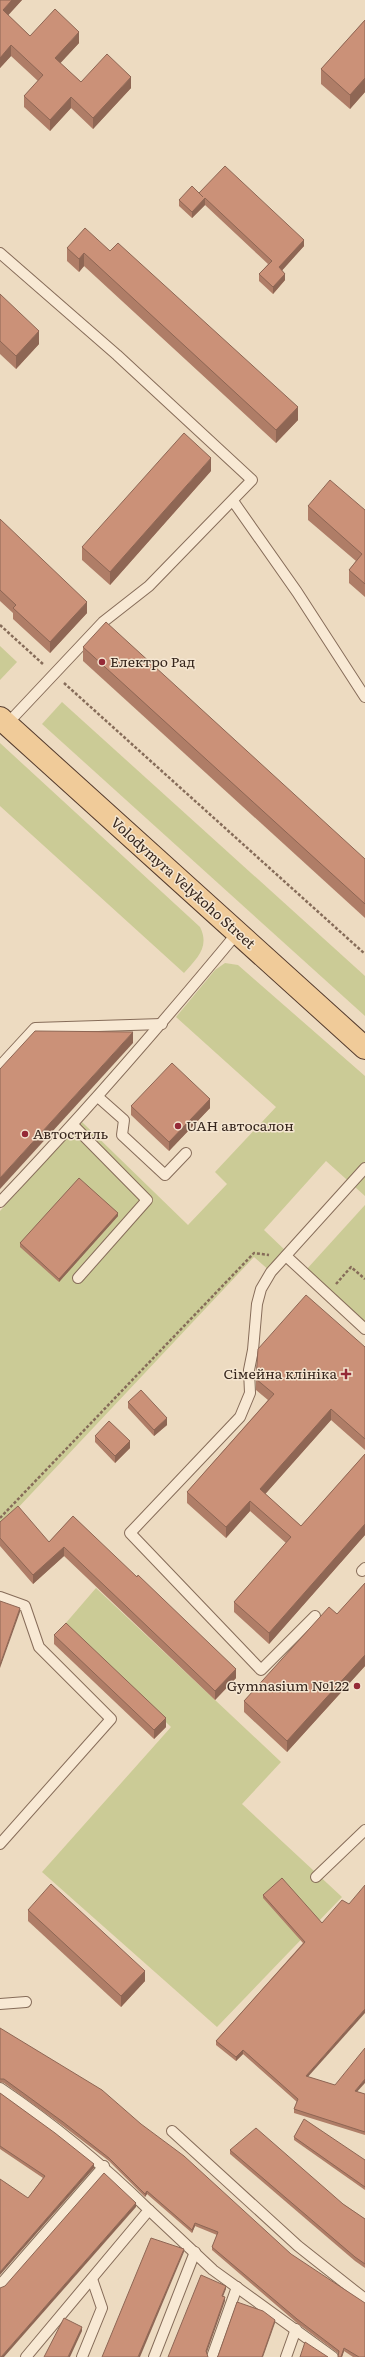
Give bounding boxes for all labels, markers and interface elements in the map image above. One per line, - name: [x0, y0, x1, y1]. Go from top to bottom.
- place label: Електро Рад: [110, 651, 195, 671]
- marker: Електро Рад: [97, 657, 107, 667]
- street label: Volodymyra Velykoho Street: [107, 812, 261, 953]
- place label: UAH автосалон: [186, 1115, 294, 1135]
- marker: UAH автосалон: [173, 1121, 183, 1131]
- place label: Автостиль: [33, 1123, 109, 1143]
- marker: Автостиль: [20, 1129, 30, 1139]
- place label: Сімейна клініка: [223, 1363, 337, 1383]
- marker: Сімейна клініка: [340, 1368, 352, 1380]
- place label: Gymnasium №122: [227, 1675, 349, 1695]
- marker: Gymnasium №122: [352, 1681, 362, 1691]

